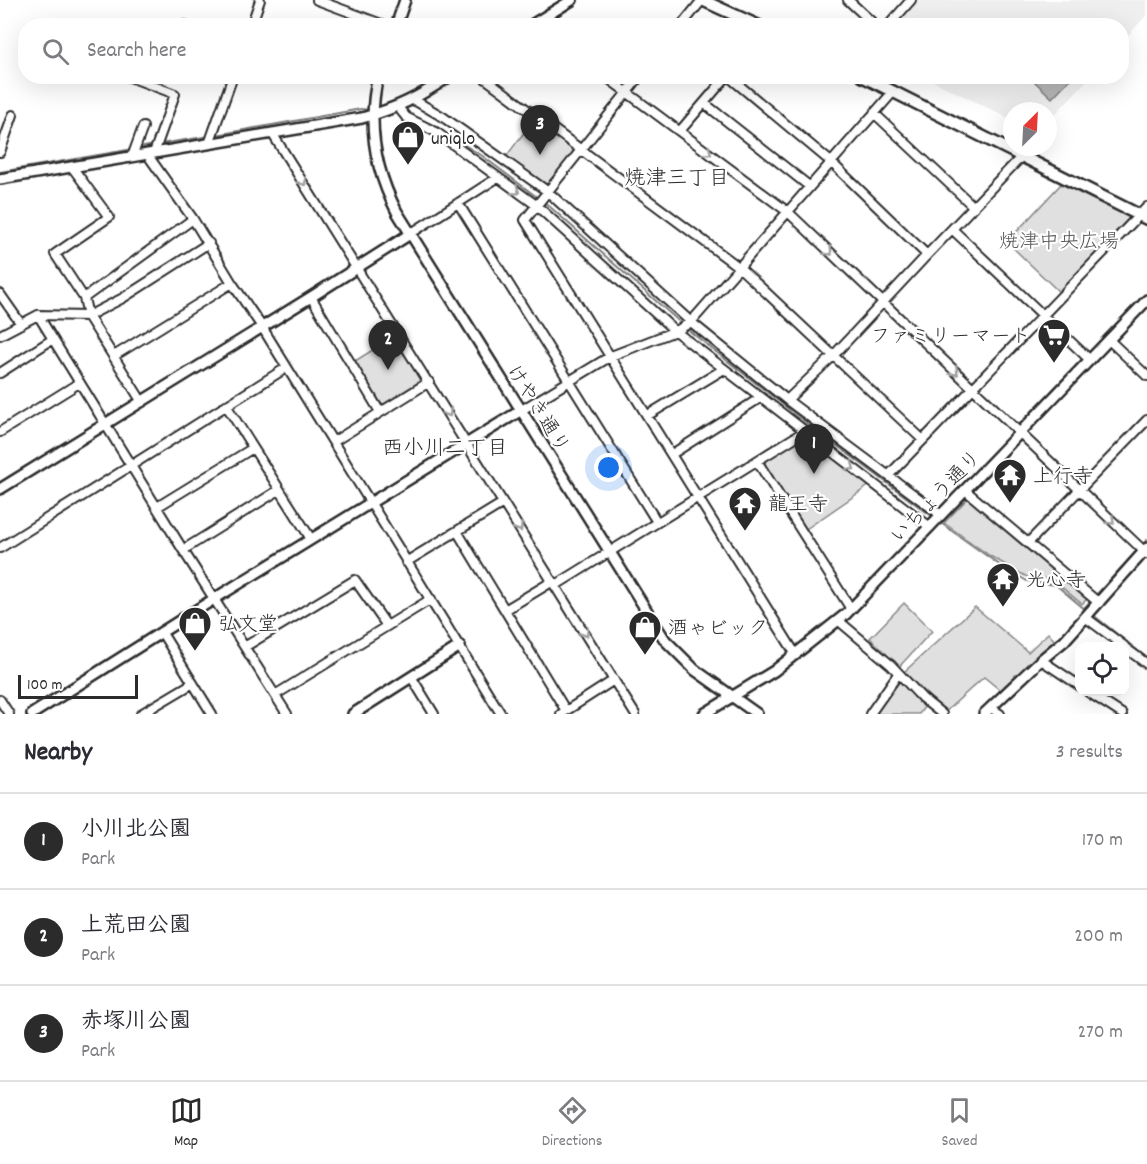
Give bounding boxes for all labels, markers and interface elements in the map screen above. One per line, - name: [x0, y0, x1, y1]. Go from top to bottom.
- search box: [18, 18, 1129, 84]
- icon: search: [39, 35, 72, 68]
- text: Search here: [87, 36, 186, 67]
- north arrow: [1003, 102, 1057, 156]
- pin: 3: [520, 106, 560, 155]
- shop icon: uniqlo: [390, 119, 426, 166]
- place label: uniqlo: [431, 126, 475, 154]
- one-way arrow: [702, 145, 713, 156]
- district label: 焼津三丁目: [625, 165, 730, 195]
- one-way arrow: [296, 176, 308, 186]
- one-way arrow: [510, 184, 521, 195]
- park label: 焼津中央広場: [999, 229, 1119, 257]
- one-way arrow: [822, 245, 833, 256]
- supermarket icon: ファミリーマート: [1036, 317, 1072, 364]
- pin: 2: [368, 320, 408, 370]
- place label: ファミリーマート: [871, 324, 1031, 352]
- street label: けやき通り: [498, 360, 575, 459]
- one-way arrow: [948, 365, 958, 376]
- one-way arrow: [440, 407, 452, 417]
- pin: 1: [794, 424, 834, 474]
- district label: 西小川二丁目: [382, 435, 508, 465]
- street label: いちょう通り: [885, 445, 989, 551]
- your location: [594, 453, 623, 482]
- temple icon: 上行寺: [992, 457, 1028, 504]
- one-way arrow: [845, 459, 856, 470]
- place label: 上行寺: [1033, 464, 1093, 492]
- temple icon: 龍王寺: [727, 485, 763, 532]
- place label: 龍王寺: [768, 492, 828, 520]
- one-way arrow: [1105, 514, 1115, 525]
- one-way arrow: [512, 522, 524, 532]
- temple icon: 光心寺: [985, 561, 1021, 608]
- place label: 光心寺: [1026, 568, 1086, 596]
- shop icon: 弘文堂: [177, 605, 213, 652]
- shop icon: 酒ゃビック: [627, 609, 663, 656]
- place label: 弘文堂: [218, 612, 278, 640]
- place label: 酒ゃビック: [668, 616, 768, 644]
- one-way arrow: [577, 627, 589, 637]
- map controls: [1075, 642, 1129, 696]
- button: locate: [1075, 642, 1129, 696]
- scale bar: [18, 672, 138, 700]
- text: 100 m: [27, 674, 63, 697]
- text: Nearby: [24, 735, 92, 772]
- text: 3 results: [1056, 739, 1123, 767]
- text: 小川北公園: [81, 815, 191, 846]
- text: 1: [41, 827, 46, 855]
- text: 170 m: [1082, 827, 1123, 855]
- text: Park: [81, 846, 115, 874]
- text: 上荒田公園: [81, 911, 191, 942]
- text: 2: [39, 923, 48, 951]
- text: 200 m: [1074, 923, 1123, 951]
- text: Park: [81, 942, 115, 970]
- text: 赤塚川公園: [81, 1007, 191, 1038]
- text: 3: [39, 1019, 48, 1047]
- text: 270 m: [1077, 1019, 1123, 1047]
- text: Park: [81, 1038, 115, 1066]
- tab: Map: [170, 1094, 203, 1153]
- tab: Directions: [542, 1094, 602, 1153]
- tab: Saved: [942, 1094, 977, 1153]

